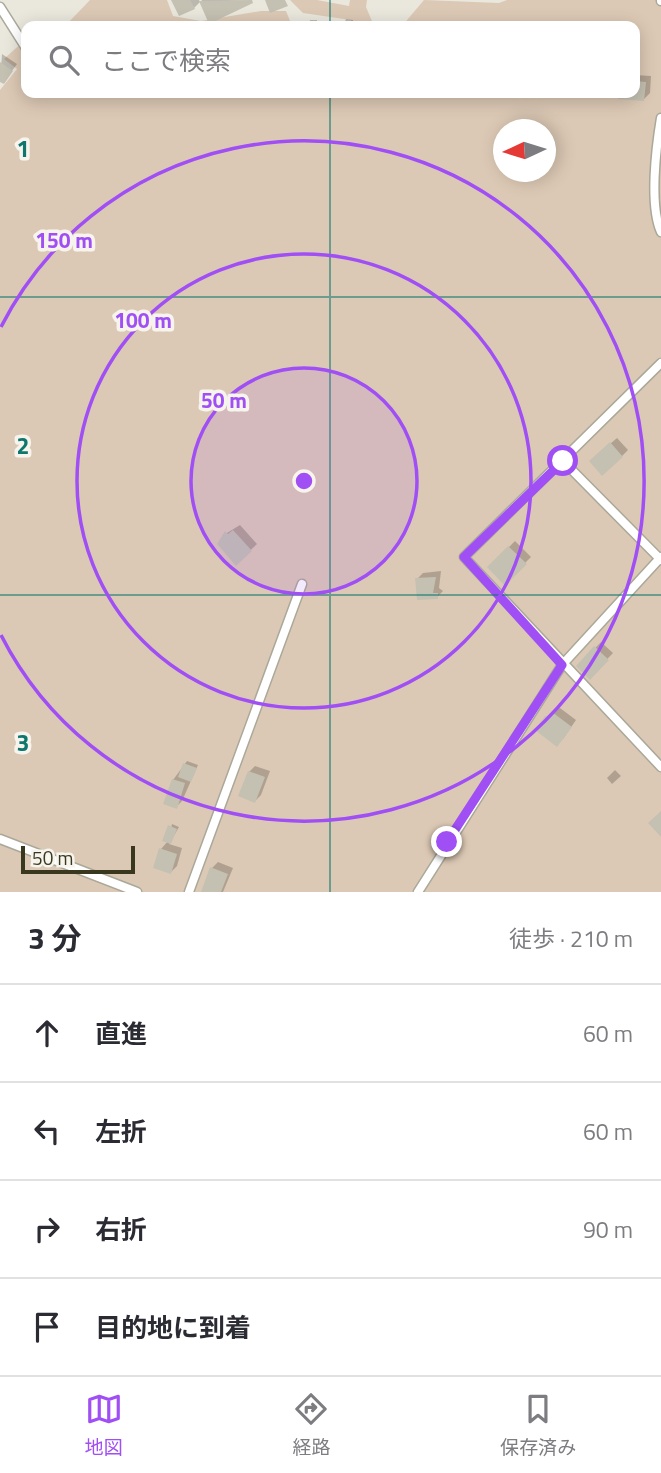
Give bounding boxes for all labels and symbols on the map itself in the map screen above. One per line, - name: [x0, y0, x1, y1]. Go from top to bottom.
- north arrow: [493, 119, 556, 182]
- text: 1: [17, 131, 29, 166]
- text: 150 m: [35, 224, 93, 256]
- text: 100 m: [114, 304, 172, 336]
- text: 50 m: [201, 384, 247, 416]
- text: 2: [17, 428, 29, 463]
- route start: [547, 445, 578, 476]
- centre of rings: [292, 469, 316, 493]
- text: 3: [17, 725, 29, 760]
- route end: [431, 826, 462, 857]
- scale bar: [21, 843, 135, 875]

